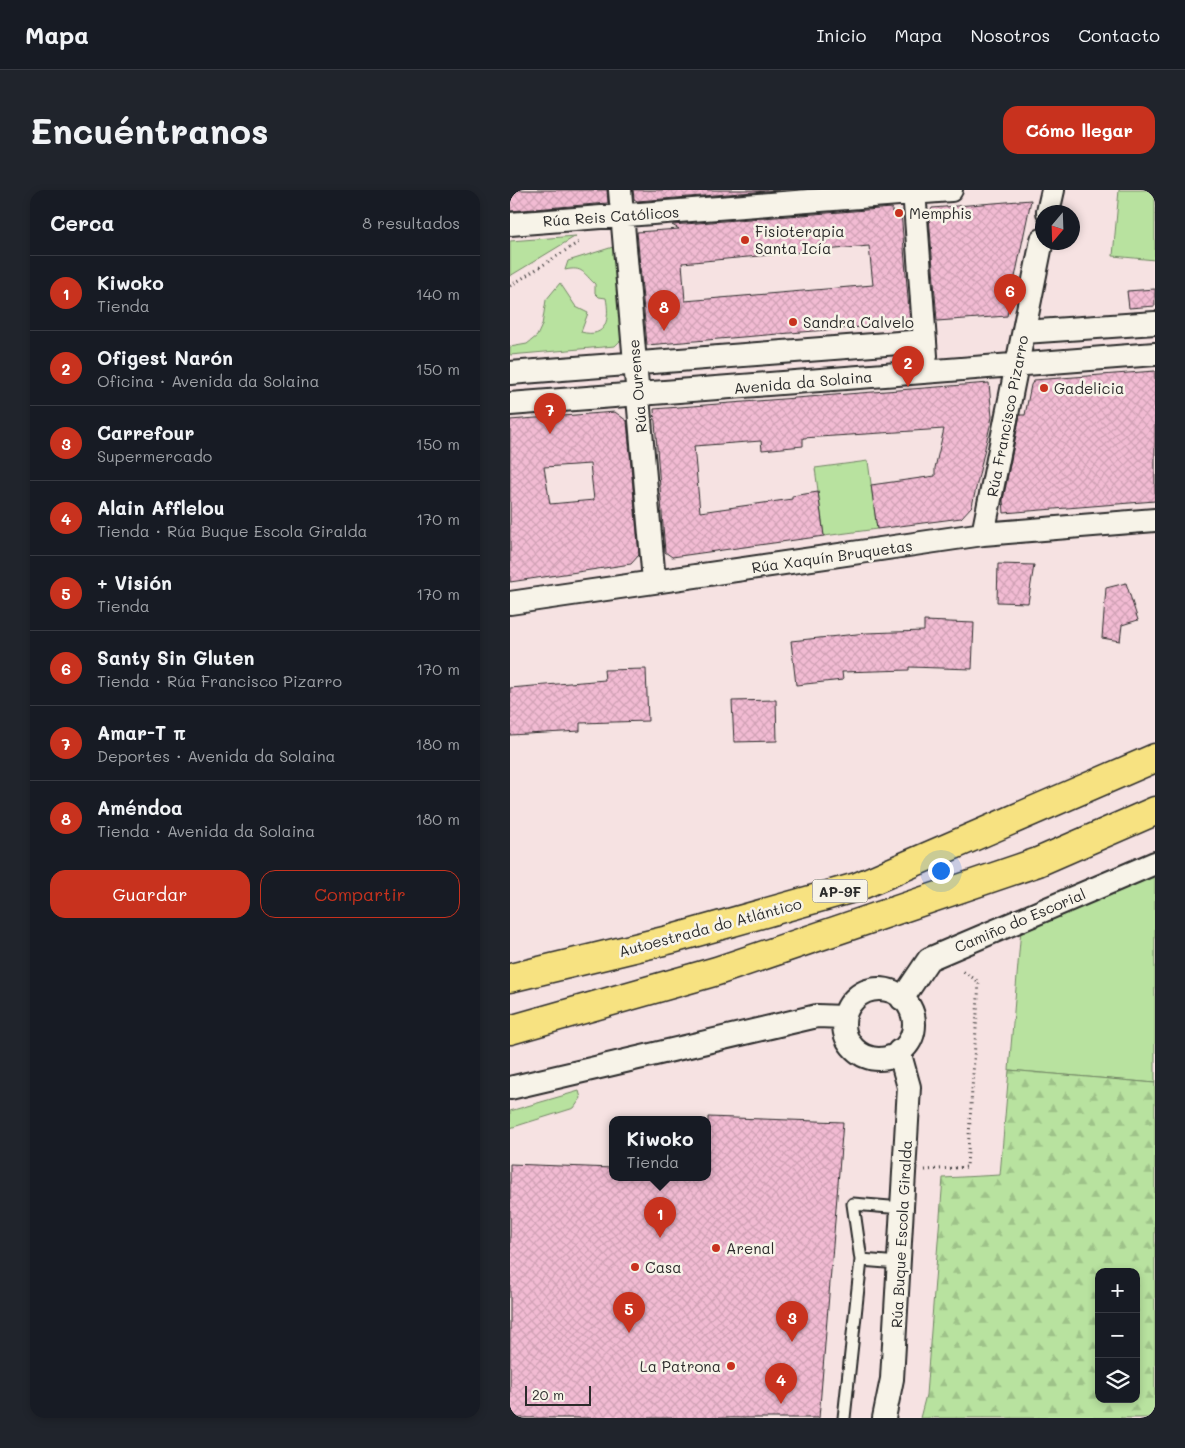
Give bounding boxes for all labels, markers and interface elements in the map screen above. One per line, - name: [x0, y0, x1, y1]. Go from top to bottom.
- text: Mapa: [25, 19, 89, 50]
- text: Inicio: [816, 23, 867, 47]
- text: Mapa: [895, 23, 942, 47]
- text: Nosotros: [970, 23, 1050, 47]
- text: Contacto: [1078, 23, 1160, 47]
- button: Cómo llegar: [1003, 106, 1155, 154]
- text: Encuéntranos: [30, 107, 269, 153]
- street label: Rúa Reis Católicos: [542, 201, 680, 231]
- place label: Memphis: [909, 203, 972, 223]
- north arrow: [1035, 205, 1080, 250]
- marker: Memphis: [893, 207, 905, 219]
- text: Cerca: [50, 209, 115, 236]
- text: 8 resultados: [362, 212, 460, 233]
- place label: Fisioterapia Santa Icía: [755, 221, 845, 258]
- marker: Fisioterapia Santa Icía: [739, 234, 751, 246]
- text: Kiwoko: [97, 270, 164, 295]
- pin: 6: [994, 274, 1026, 315]
- text: 1: [62, 283, 70, 304]
- text: 140 m: [416, 283, 460, 304]
- pin: 8: [648, 290, 680, 331]
- text: Tienda: [97, 295, 150, 316]
- place label: Sandra Calvelo: [803, 312, 914, 332]
- marker: Sandra Calvelo: [787, 316, 799, 328]
- street label: Rúa Francisco Pizarro: [982, 333, 1032, 498]
- street label: Rúa Ourense: [623, 338, 651, 434]
- text: Ofigest Narón: [97, 345, 233, 370]
- pin: 2: [892, 346, 924, 387]
- text: 2: [62, 358, 70, 379]
- text: 150 m: [416, 358, 460, 379]
- street label: Avenida da Solaina: [733, 366, 873, 398]
- text: Oficina · Avenida da Solaina: [97, 370, 319, 391]
- place label: Gadelicia: [1054, 378, 1124, 398]
- marker: Gadelicia: [1038, 382, 1050, 394]
- pin: 7: [534, 393, 566, 434]
- text: Carrefour: [97, 420, 194, 445]
- text: 3: [61, 433, 71, 454]
- text: 150 m: [416, 433, 460, 454]
- text: Supermercado: [97, 445, 212, 466]
- text: Alain Afflelou: [97, 495, 225, 520]
- text: 4: [61, 508, 71, 529]
- text: 170 m: [416, 508, 460, 529]
- text: Tienda · Rúa Buque Escola Giralda: [97, 520, 368, 541]
- street label: Rúa Xaquín Bruquetas: [750, 535, 914, 577]
- text: + Visión: [97, 570, 172, 595]
- text: 5: [61, 583, 71, 604]
- text: 170 m: [416, 583, 460, 604]
- text: Tienda: [97, 595, 150, 616]
- text: Santy Sin Gluten: [97, 645, 254, 670]
- text: 6: [61, 658, 71, 679]
- text: 170 m: [416, 658, 460, 679]
- text: Tienda · Rúa Francisco Pizarro: [97, 670, 342, 691]
- text: Amar-T π: [97, 720, 186, 745]
- text: 7: [62, 733, 70, 754]
- text: 180 m: [415, 733, 460, 754]
- text: Deportes · Avenida da Solaina: [97, 745, 336, 766]
- text: Améndoa: [97, 795, 183, 820]
- text: 8: [61, 808, 71, 829]
- text: 180 m: [415, 808, 460, 829]
- text: Tienda · Avenida da Solaina: [97, 820, 315, 841]
- your location: [928, 858, 954, 884]
- button: Guardar: [50, 870, 250, 918]
- button: Compartir: [260, 870, 460, 918]
- road number: AP-9F: [812, 879, 868, 902]
- street label: Camiño do Escorial: [951, 883, 1089, 957]
- street label: Autoestrada do Atlántico: [616, 893, 804, 961]
- popup: [609, 1116, 711, 1181]
- text: Kiwoko: [627, 1126, 693, 1151]
- street label: Rúa Buque Escola Giralda: [886, 1140, 916, 1328]
- text: Tienda: [627, 1151, 679, 1172]
- pin: 1: [644, 1197, 676, 1238]
- place label: Arenal: [726, 1238, 775, 1258]
- marker: Arenal: [710, 1242, 722, 1254]
- place label: Casa: [645, 1257, 682, 1277]
- marker: Casa: [629, 1261, 641, 1273]
- map controls: [1095, 1268, 1140, 1403]
- button: +: [1095, 1268, 1140, 1313]
- pin: 5: [613, 1292, 645, 1333]
- pin: 3: [776, 1301, 808, 1342]
- button: −: [1095, 1313, 1140, 1358]
- place label: La Patrona: [640, 1356, 721, 1376]
- button: layers: [1095, 1358, 1140, 1403]
- marker: La Patrona: [725, 1360, 737, 1372]
- pin: 4: [765, 1363, 797, 1404]
- scale bar: [525, 1383, 591, 1406]
- text: 20 m: [532, 1385, 564, 1404]

